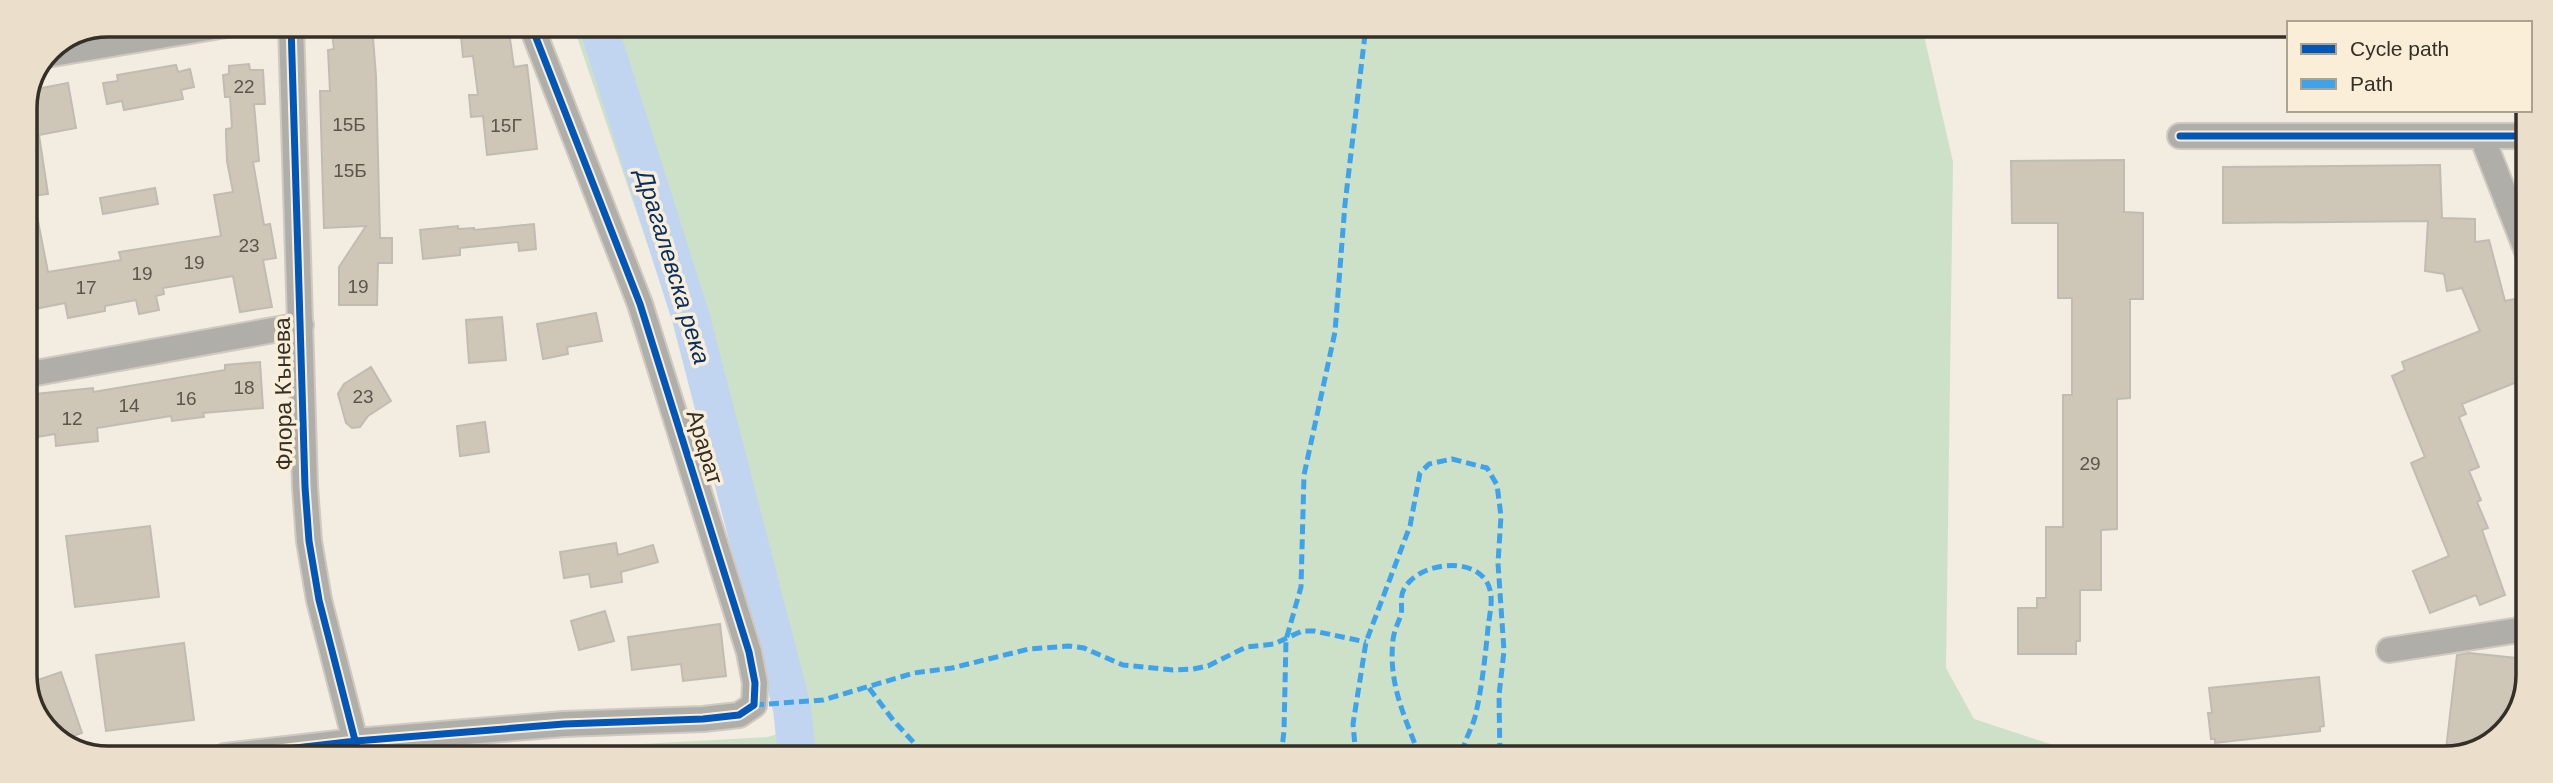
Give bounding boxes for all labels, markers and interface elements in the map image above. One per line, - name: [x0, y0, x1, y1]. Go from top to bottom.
- legend: [2287, 21, 2532, 112]
- text: Cycle path: [2350, 37, 2449, 60]
- text: Path: [2350, 72, 2393, 95]
- house number: 22: [233, 76, 255, 97]
- house number: 15Б: [332, 114, 366, 135]
- house number: 15Г: [490, 115, 522, 136]
- house number: 15Б: [333, 160, 367, 181]
- water label: Драгалевска река: [630, 164, 716, 367]
- house number: 23: [238, 235, 260, 256]
- house number: 19: [183, 252, 205, 273]
- house number: 19: [131, 263, 153, 284]
- house number: 19: [347, 276, 369, 297]
- house number: 17: [75, 277, 97, 298]
- street label: Флора Кънева: [269, 317, 297, 471]
- house number: 18: [233, 377, 255, 398]
- house number: 23: [352, 386, 374, 407]
- house number: 16: [175, 388, 197, 409]
- house number: 14: [118, 395, 140, 416]
- street label: Арарат: [681, 407, 729, 488]
- house number: 12: [61, 408, 83, 429]
- house number: 29: [2079, 453, 2101, 474]

